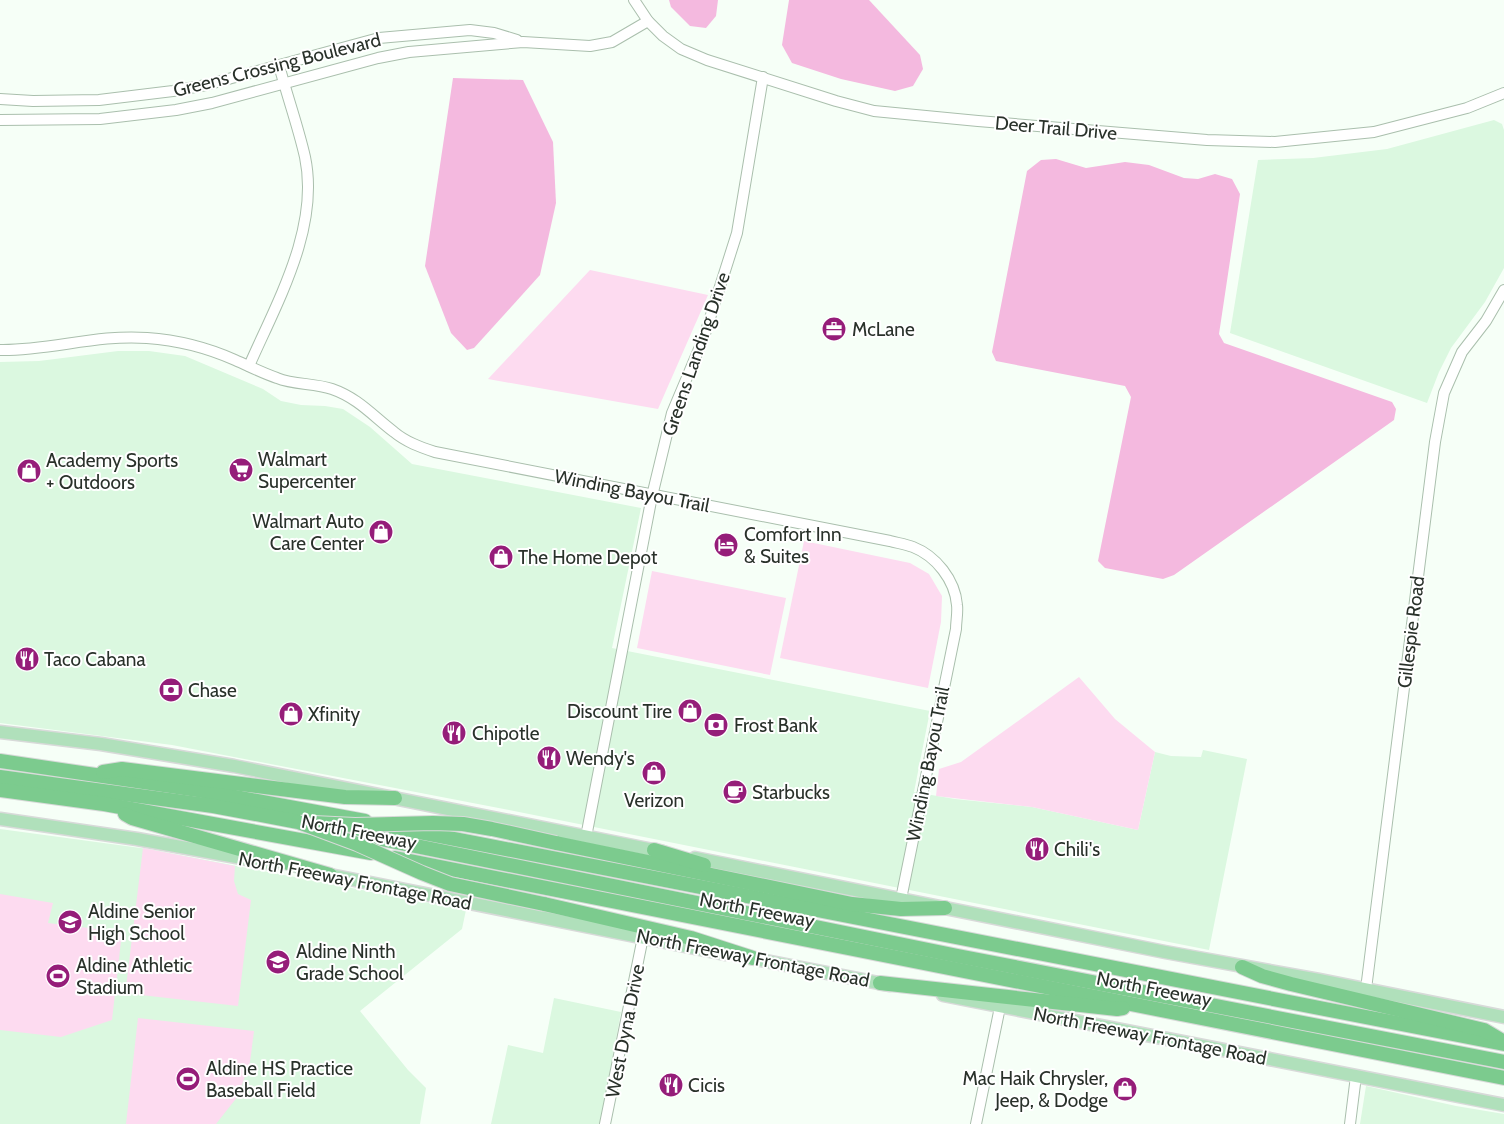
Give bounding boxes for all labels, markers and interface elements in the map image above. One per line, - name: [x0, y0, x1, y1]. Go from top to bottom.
- street label: Greens Crossing Boulevard: [171, 28, 383, 102]
- street label: Deer Trail Drive: [994, 111, 1118, 145]
- street label: Greens Landing Drive: [657, 269, 735, 439]
- office icon: McLane: [821, 316, 847, 342]
- place label: McLane: [852, 318, 915, 341]
- place label: Walmart Supercenter: [258, 448, 356, 493]
- place label: Academy Sports + Outdoors: [46, 449, 178, 494]
- supermarket icon: Walmart Supercenter: [228, 457, 254, 483]
- shop icon: Academy Sports + Outdoors: [16, 458, 42, 484]
- street label: Winding Bayou Trail: [552, 465, 712, 517]
- place label: Walmart Auto Care Center: [253, 510, 364, 555]
- shop icon: Walmart Auto Care Center: [368, 519, 394, 545]
- place label: Comfort Inn & Suites: [744, 523, 842, 568]
- hotel icon: Comfort Inn & Suites: [713, 532, 739, 558]
- shop icon: The Home Depot: [488, 544, 514, 570]
- place label: The Home Depot: [518, 546, 658, 569]
- street label: Gillespie Road: [1393, 575, 1429, 689]
- restaurant icon: Taco Cabana: [14, 646, 40, 672]
- place label: Taco Cabana: [44, 648, 146, 671]
- bank icon: Chase: [158, 677, 184, 703]
- place label: Chase: [188, 679, 237, 702]
- street label: Winding Bayou Trail: [902, 684, 954, 844]
- shop icon: Discount Tire: [677, 698, 703, 724]
- place label: Discount Tire: [567, 700, 672, 723]
- shop icon: Xfinity: [278, 701, 304, 727]
- place label: Xfinity: [308, 703, 360, 726]
- bank icon: Frost Bank: [703, 712, 729, 738]
- place label: Frost Bank: [734, 714, 818, 737]
- restaurant icon: Chipotle: [441, 720, 467, 746]
- place label: Chipotle: [472, 722, 540, 745]
- restaurant icon: Wendy's: [536, 745, 562, 771]
- place label: Wendy's: [566, 747, 635, 770]
- shop icon: Verizon: [641, 760, 667, 786]
- cafe icon: Starbucks: [722, 779, 748, 805]
- place label: Starbucks: [752, 781, 830, 804]
- place label: Verizon: [624, 789, 684, 812]
- street label: North Freeway: [299, 810, 419, 855]
- restaurant icon: Chili's: [1024, 836, 1050, 862]
- place label: Chili's: [1054, 838, 1100, 861]
- street label: North Freeway Frontage Road: [236, 847, 474, 915]
- street label: North Freeway: [697, 888, 817, 933]
- place label: Aldine Senior High School: [88, 900, 195, 945]
- school or university icon: Aldine Senior High School: [57, 909, 83, 935]
- street label: North Freeway Frontage Road: [634, 924, 872, 992]
- place label: Aldine Ninth Grade School: [296, 940, 404, 985]
- school or university icon: Aldine Ninth Grade School: [265, 949, 291, 975]
- place label: Aldine Athletic Stadium: [76, 954, 193, 999]
- street label: West Dyna Drive: [601, 962, 649, 1100]
- sports icon: Aldine Athletic Stadium: [45, 963, 71, 989]
- street label: North Freeway: [1094, 967, 1214, 1012]
- street label: North Freeway Frontage Road: [1031, 1002, 1269, 1070]
- place label: Aldine HS Practice Baseball Field: [206, 1057, 353, 1102]
- sports icon: Aldine HS Practice Baseball Field: [175, 1066, 201, 1092]
- place label: Mac Haik Chrysler, Jeep, & Dodge: [962, 1067, 1108, 1112]
- restaurant icon: Cicis: [658, 1072, 684, 1098]
- place label: Cicis: [688, 1074, 725, 1097]
- shop icon: Mac Haik Chrysler, Jeep, & Dodge: [1112, 1076, 1138, 1102]

